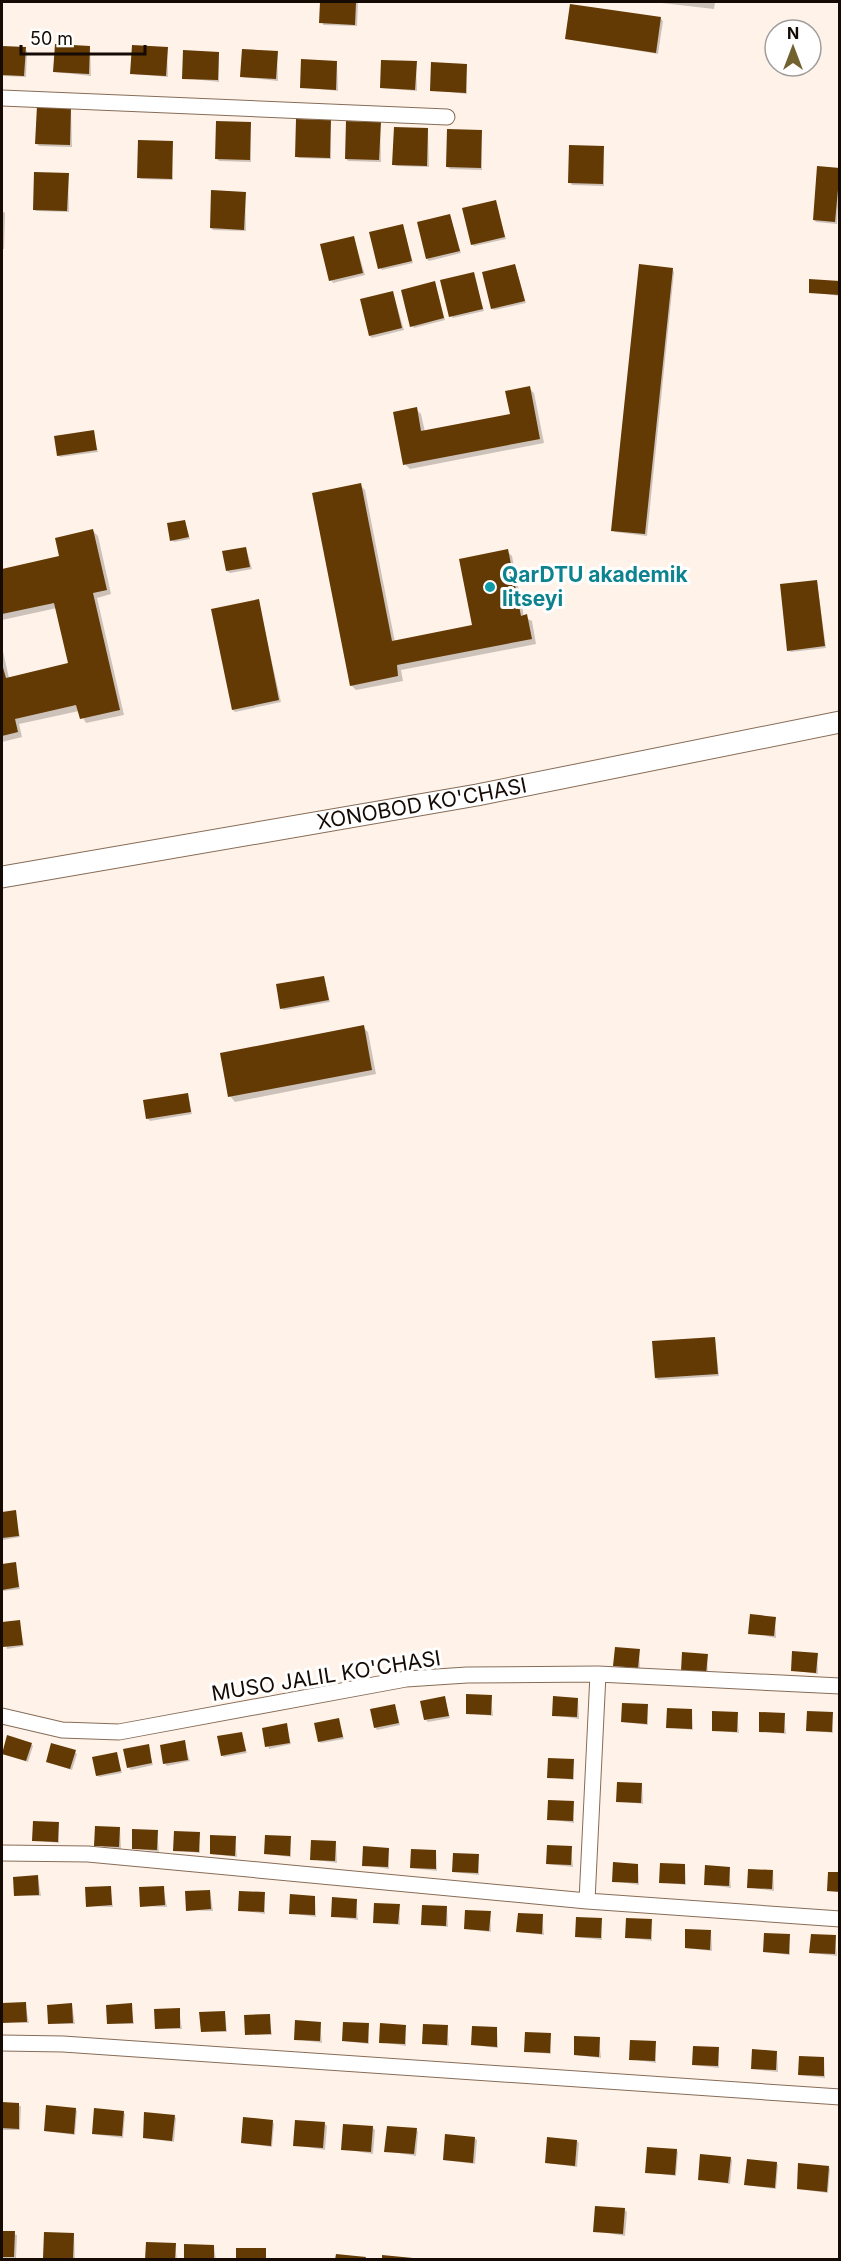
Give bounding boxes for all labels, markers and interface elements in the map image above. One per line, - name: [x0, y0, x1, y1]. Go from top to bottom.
- scale bar: [21, 18, 146, 56]
- north arrow: [763, 18, 823, 78]
- text: N: [787, 23, 799, 43]
- text: 50 m: [30, 28, 73, 49]
- place label: QarDTU akademik litseyi: [502, 562, 688, 611]
- marker: QarDTU akademik litseyi: [483, 580, 497, 594]
- street label: XONOBOD KO'CHASI: [315, 772, 529, 834]
- street label: MUSO JALIL KO'CHASI: [210, 1645, 442, 1706]

